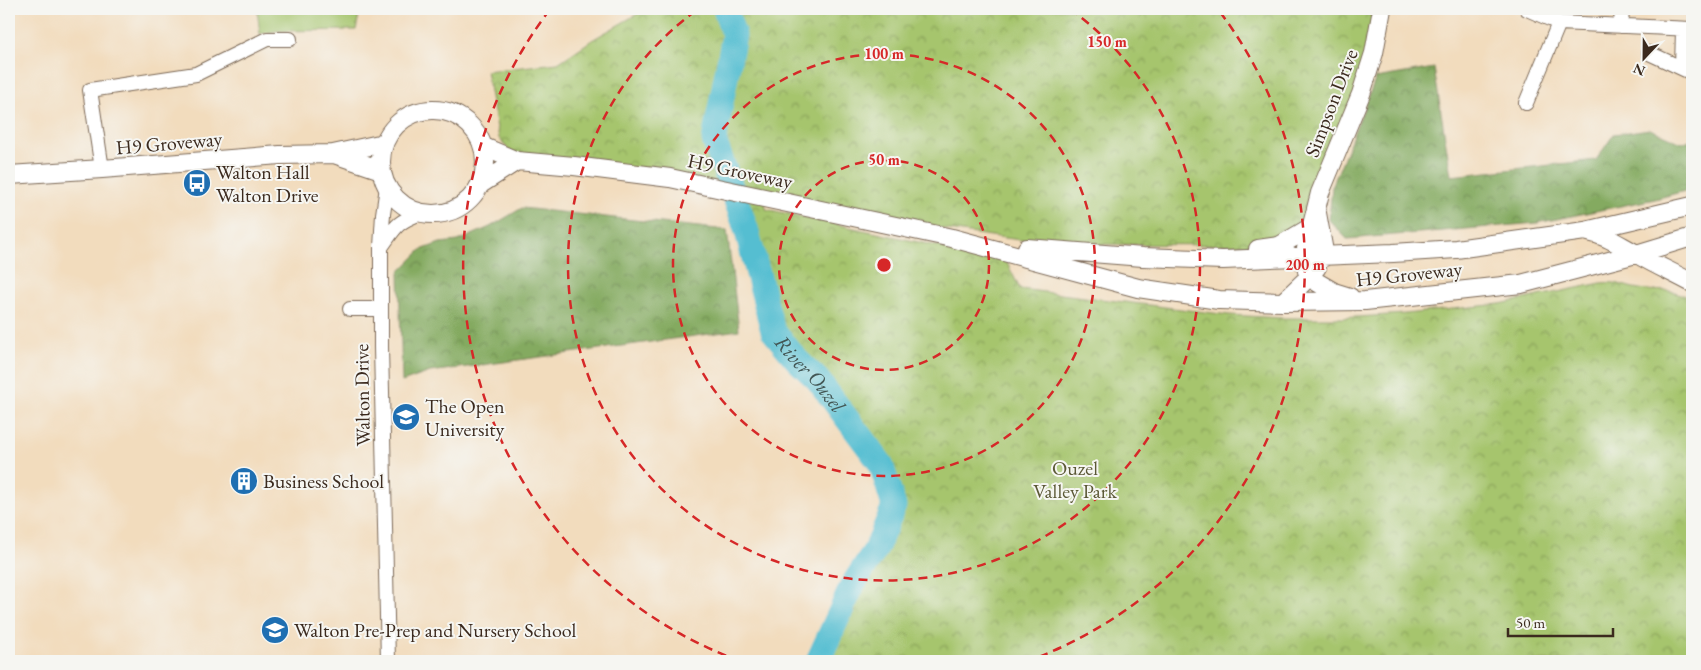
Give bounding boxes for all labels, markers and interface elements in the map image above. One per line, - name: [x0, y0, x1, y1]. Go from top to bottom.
- text: 150 m: [1087, 32, 1127, 51]
- north arrow: [1618, 32, 1668, 82]
- text: 100 m: [864, 44, 904, 63]
- street label: Simpson Drive: [1298, 45, 1364, 161]
- text: N: [1630, 59, 1648, 81]
- street label: H9 Groveway: [115, 125, 223, 161]
- street label: H9 Groveway: [685, 147, 795, 195]
- text: 50 m: [868, 150, 900, 169]
- place label: Walton Hall Walton Drive: [216, 159, 319, 208]
- bus stop icon: Walton Hall Walton Drive: [182, 168, 212, 198]
- text: 200 m: [1285, 255, 1325, 274]
- street label: H9 Groveway: [1355, 255, 1464, 293]
- centre of rings: [875, 256, 893, 274]
- water label: River Ouzel: [769, 329, 852, 418]
- street label: Walton Drive: [348, 343, 376, 447]
- place label: The Open University: [425, 393, 505, 442]
- school or university icon: The Open University: [391, 402, 421, 432]
- park label: Ouzel Valley Park: [1033, 455, 1117, 504]
- building icon: Business School: [229, 466, 259, 496]
- place label: Business School: [263, 468, 384, 494]
- scale bar: [1508, 605, 1614, 637]
- text: 50 m: [1516, 613, 1545, 632]
- school or university icon: Walton Pre-Prep and Nursery School: [260, 615, 290, 645]
- place label: Walton Pre-Prep and Nursery School: [294, 617, 576, 643]

